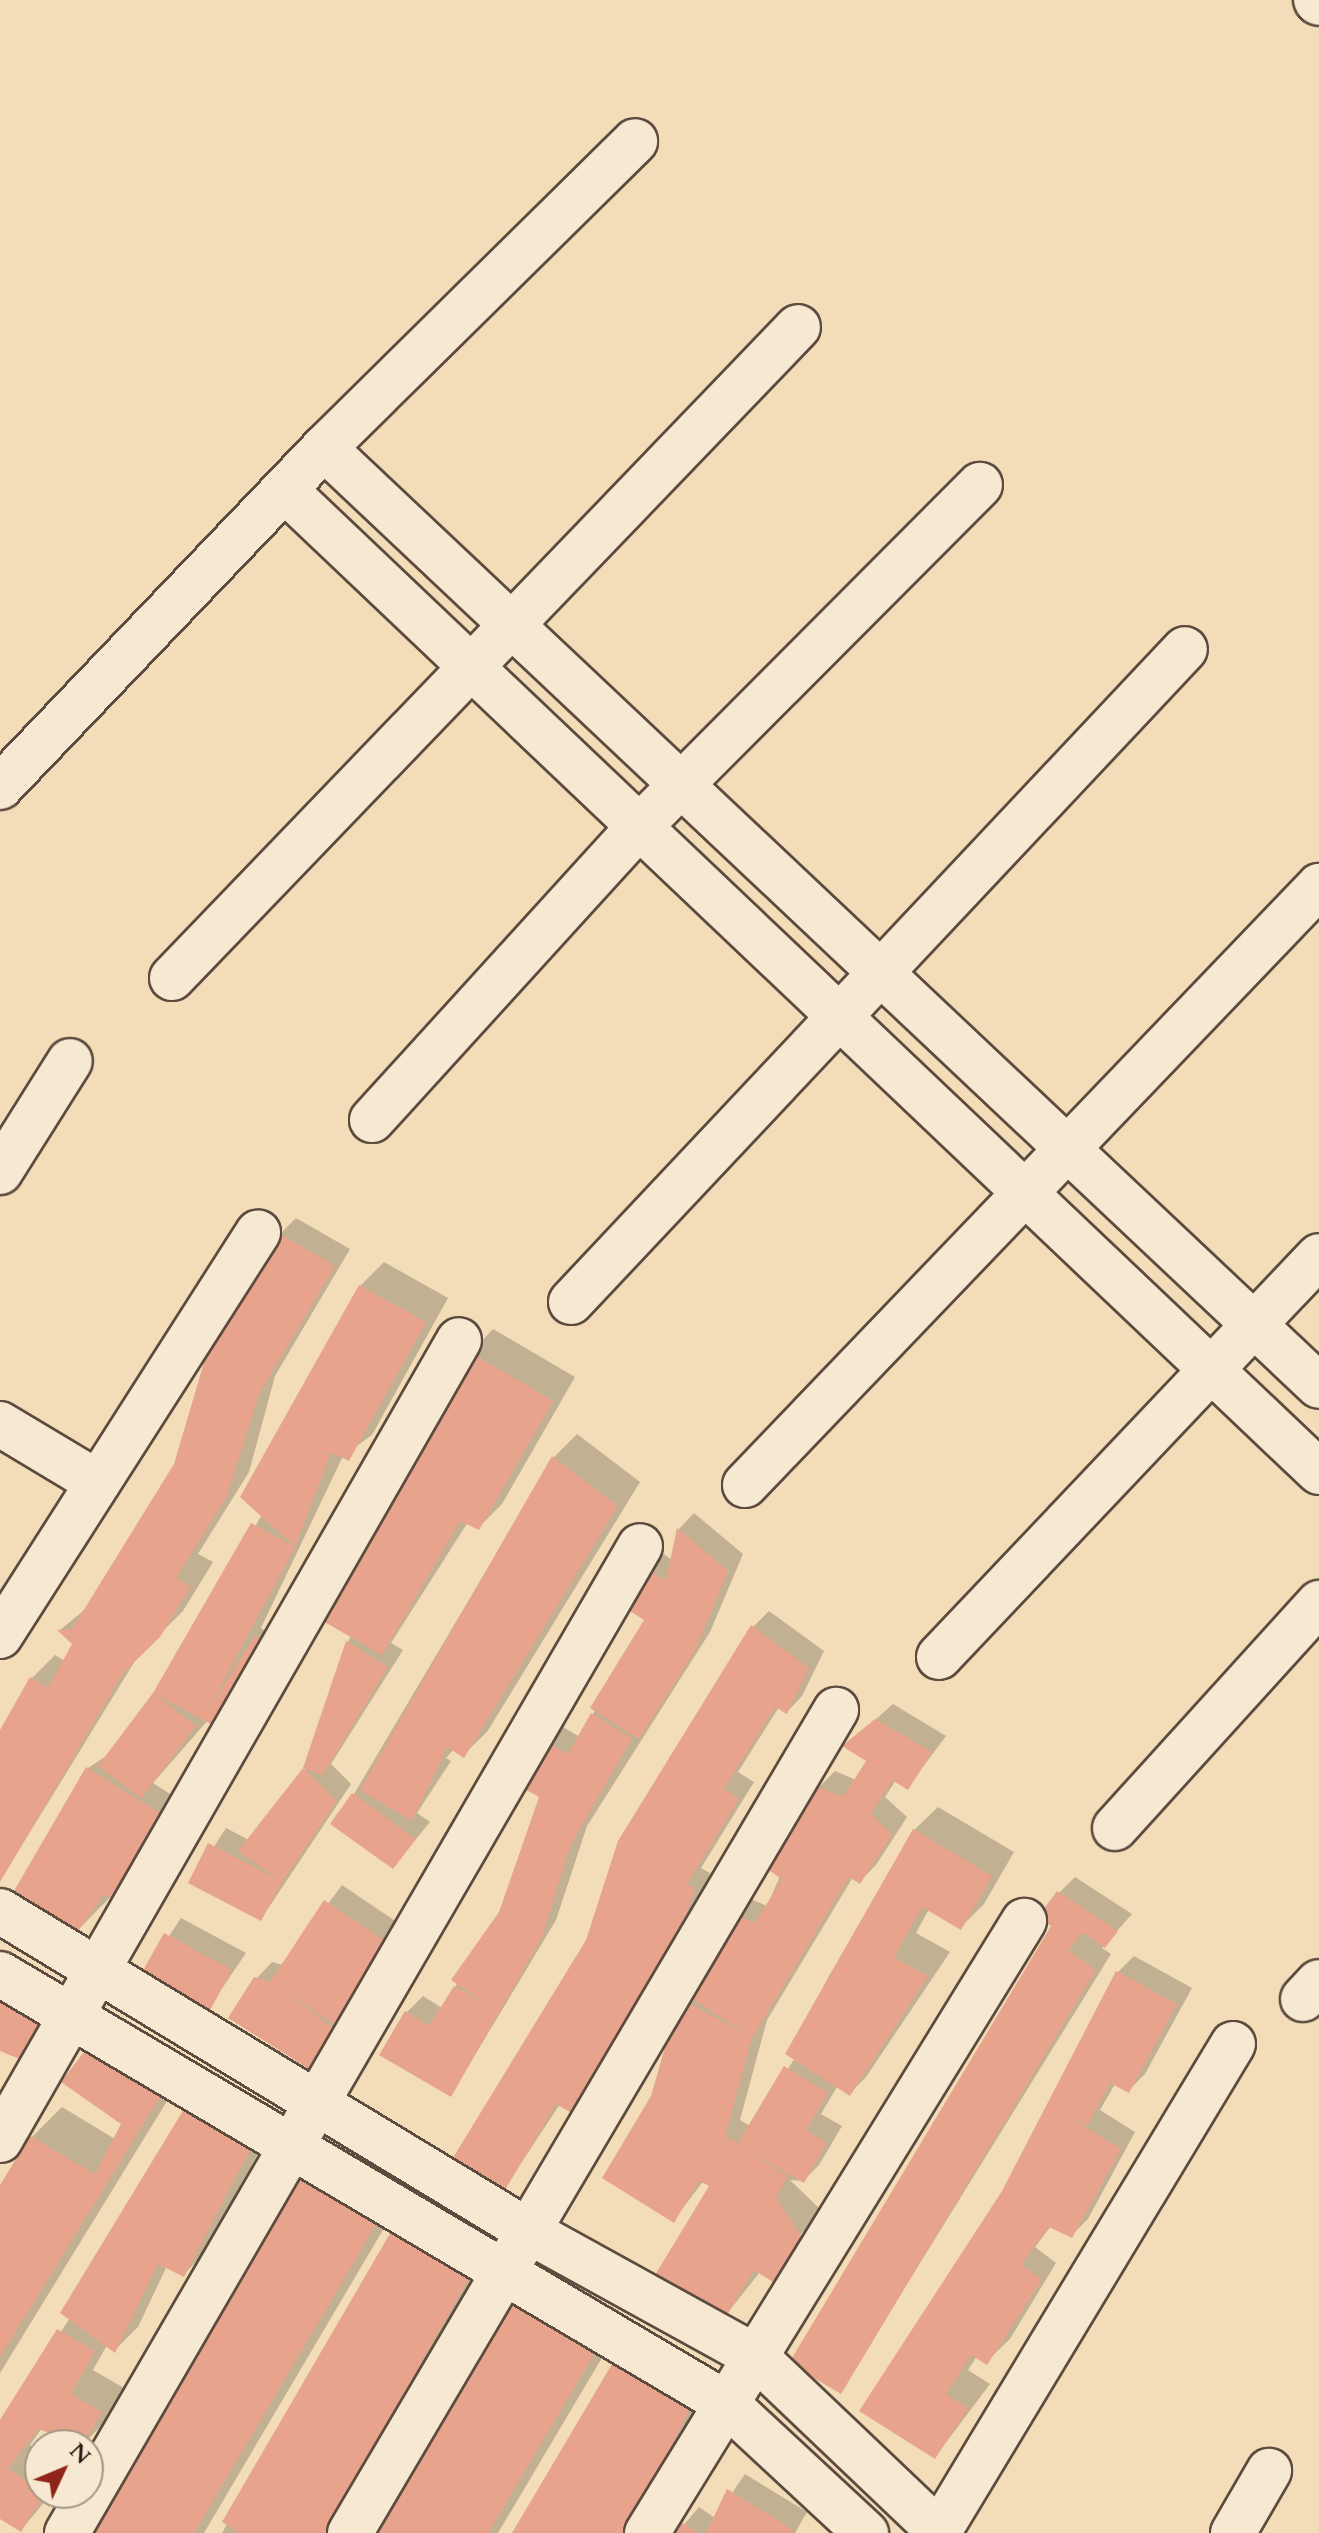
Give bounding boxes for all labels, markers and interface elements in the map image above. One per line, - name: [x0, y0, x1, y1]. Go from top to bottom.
- north arrow: [24, 2429, 104, 2509]
- text: N: [62, 2436, 97, 2471]

